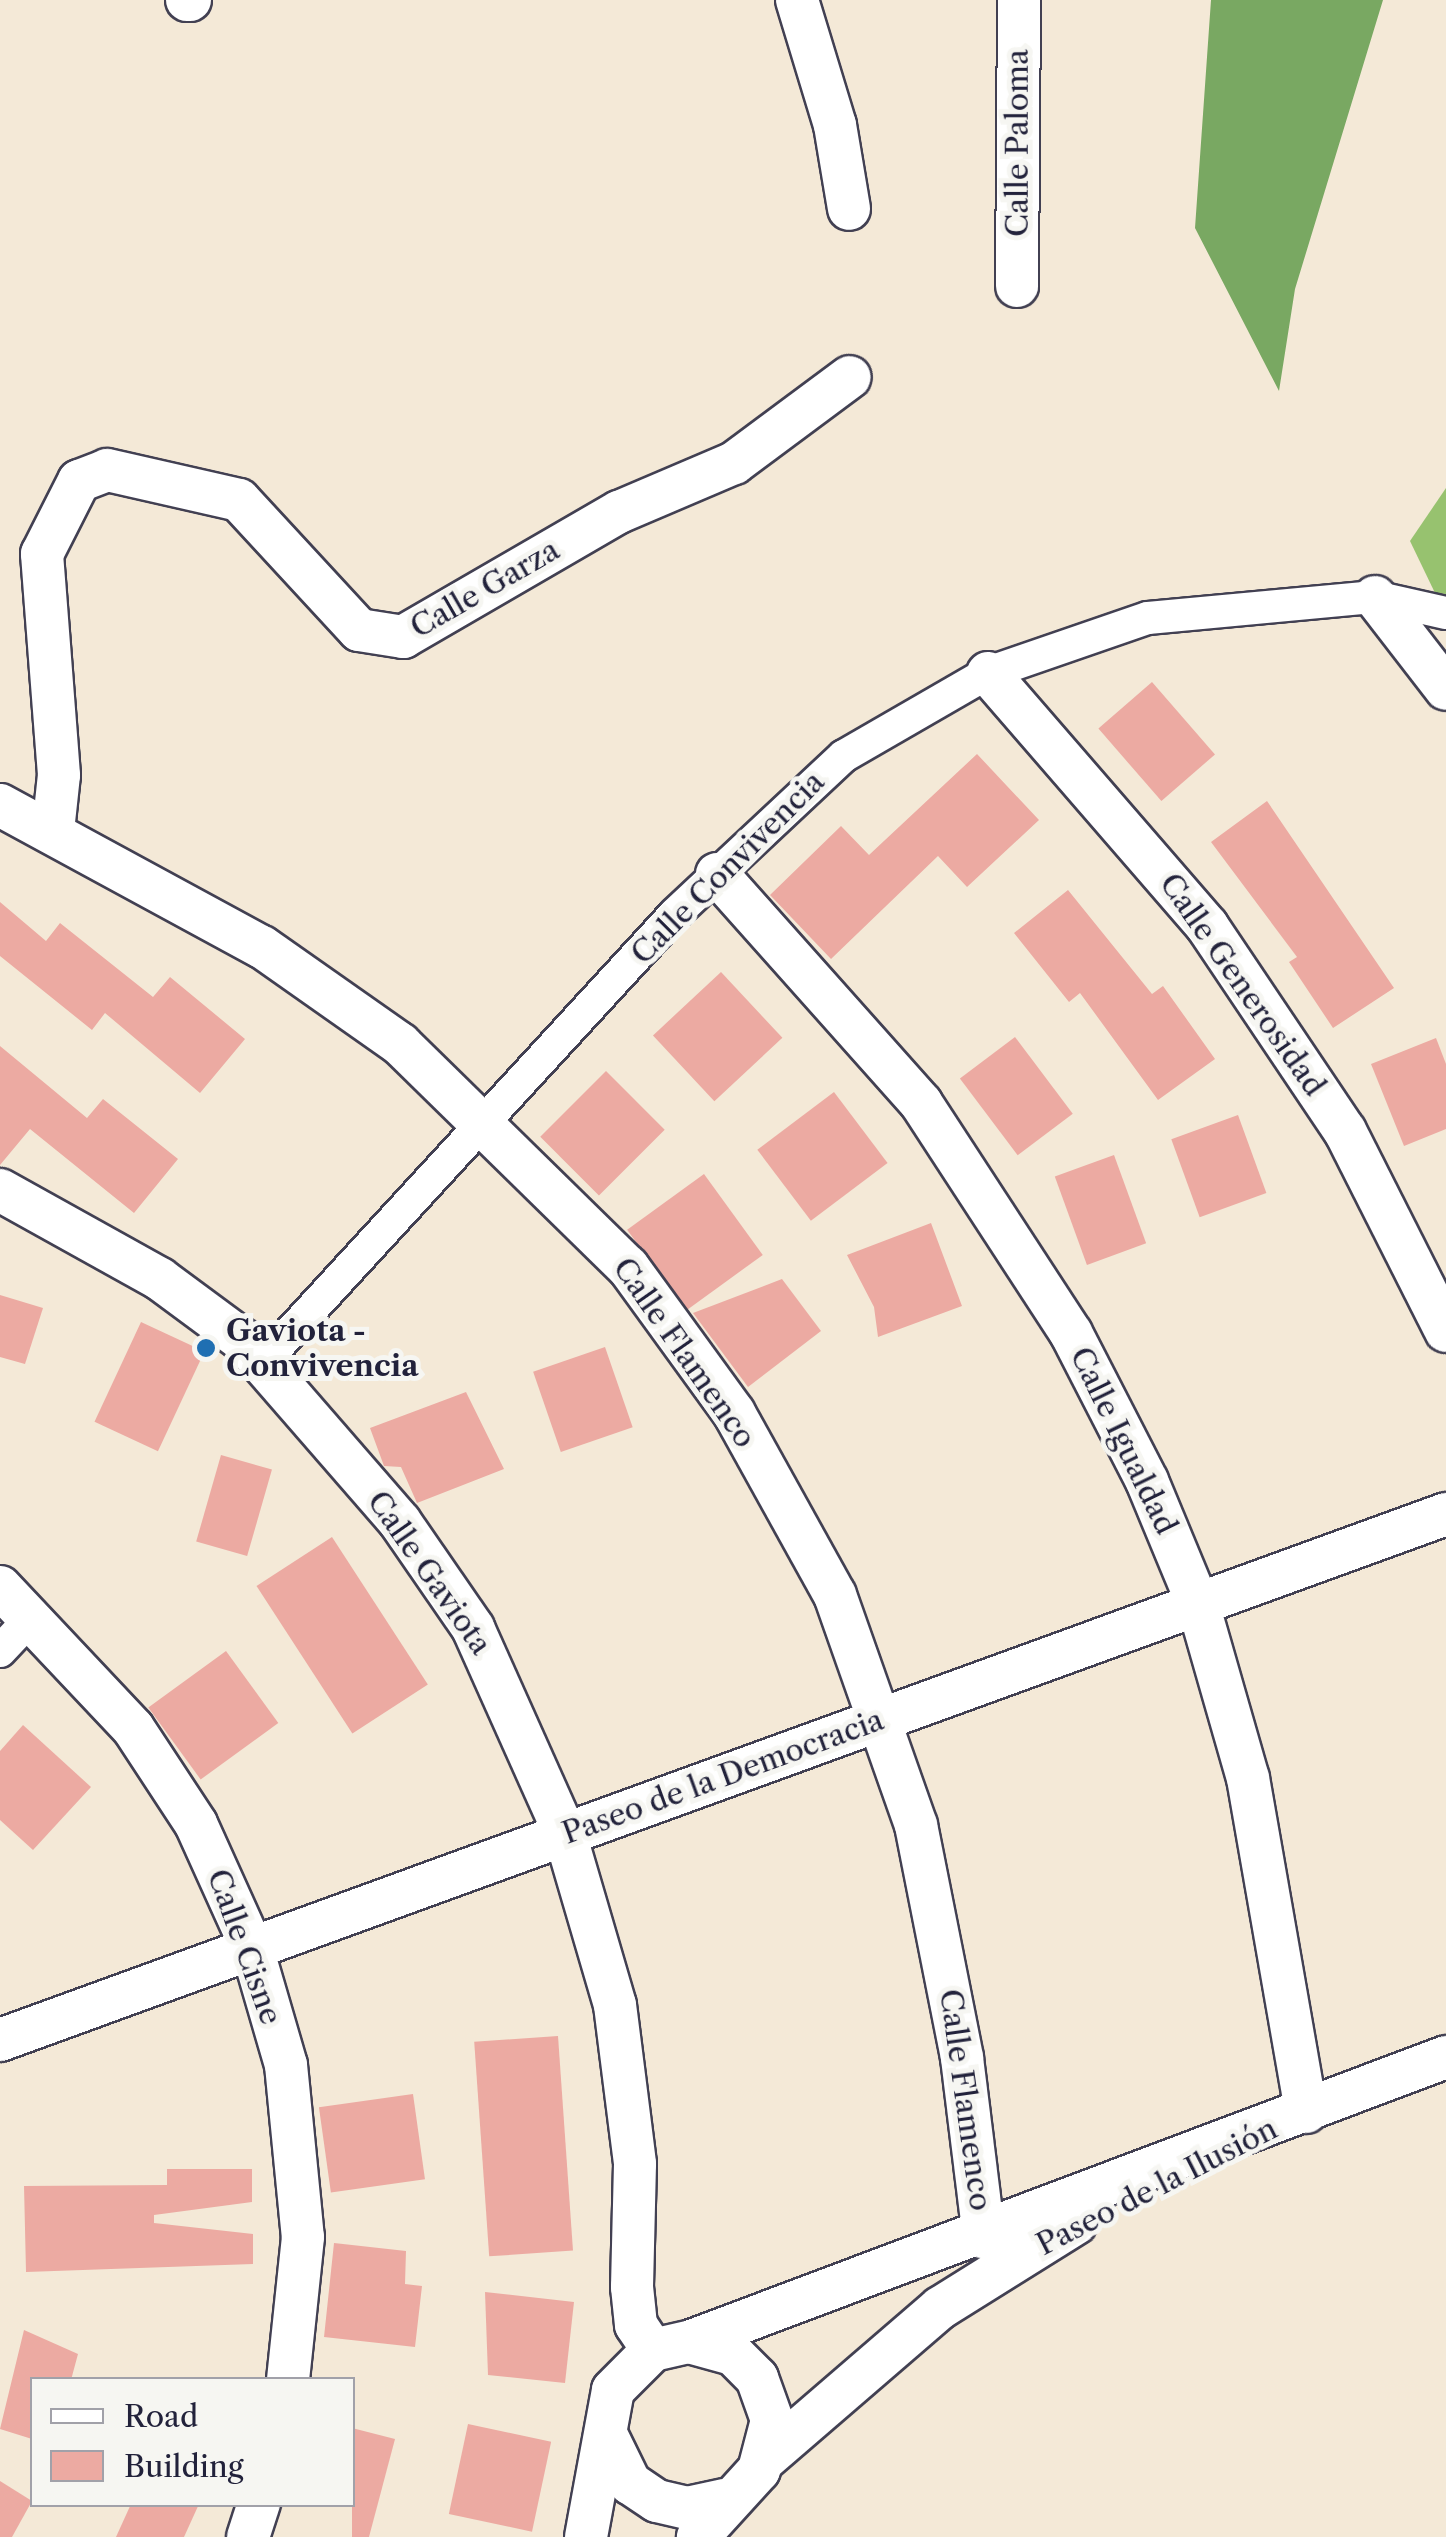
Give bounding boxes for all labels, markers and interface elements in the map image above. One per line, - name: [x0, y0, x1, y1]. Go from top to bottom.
- street label: Calle Paloma: [1000, 49, 1036, 237]
- street label: Calle Garza: [404, 532, 566, 646]
- street label: Calle Convivencia: [624, 764, 832, 972]
- street label: Calle Generosidad: [1152, 867, 1332, 1103]
- street label: Calle Flamenco: [605, 1251, 763, 1455]
- place label: Gaviota - Convivencia: [226, 1313, 419, 1384]
- marker: Gaviota - Convivencia: [195, 1337, 217, 1359]
- street label: Calle Igualdad: [1062, 1341, 1184, 1541]
- street label: Calle Gaviota: [359, 1484, 499, 1662]
- street label: Paseo de la Democracia: [557, 1702, 889, 1852]
- street label: Calle Cisne: [199, 1865, 289, 2029]
- street label: Calle Flamenco: [932, 1987, 998, 2213]
- street label: Paseo de la Ilusión: [1031, 2111, 1283, 2263]
- legend: [30, 2377, 355, 2507]
- text: Road: [124, 2398, 198, 2435]
- text: Building: [124, 2448, 244, 2485]

